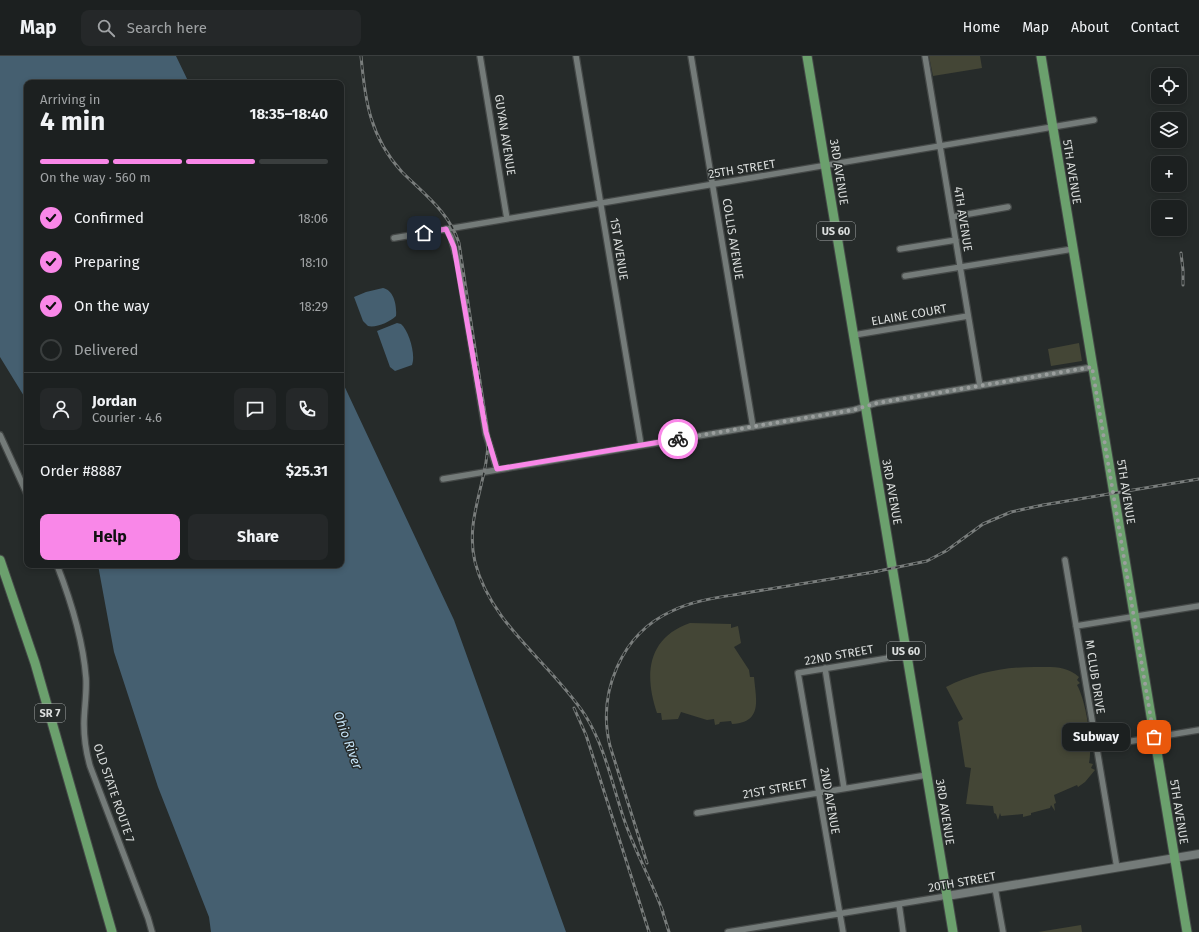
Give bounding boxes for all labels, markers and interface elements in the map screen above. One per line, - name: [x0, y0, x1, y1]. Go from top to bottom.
- search box: [81, 10, 361, 46]
- text: Map: [20, 16, 57, 39]
- icon: search: [95, 17, 117, 39]
- text: Search here: [127, 19, 207, 37]
- text: Home: [963, 19, 1000, 36]
- text: Map: [1022, 19, 1049, 36]
- text: About: [1071, 19, 1109, 36]
- text: Contact: [1131, 19, 1179, 36]
- map controls: [1151, 68, 1187, 236]
- button: locate: [1151, 68, 1187, 104]
- text: Arriving in: [40, 92, 100, 107]
- street label: GUYAN AVENUE: [492, 93, 518, 177]
- text: 18:35–18:40: [249, 105, 328, 123]
- text: 4 min: [40, 106, 105, 137]
- button: layers: [1151, 112, 1187, 148]
- street label: 3RD AVENUE: [827, 138, 851, 206]
- street label: 5TH AVENUE: [1060, 139, 1084, 205]
- button: +: [1151, 156, 1187, 192]
- street label: 25TH STREET: [707, 157, 777, 181]
- text: On the way · 560 m: [40, 170, 151, 185]
- street label: 4TH AVENUE: [951, 185, 975, 253]
- street label: COLLIS AVENUE: [720, 197, 746, 281]
- button: −: [1151, 200, 1187, 236]
- icon: check: [40, 207, 62, 229]
- text: Confirmed: [74, 209, 144, 227]
- text: 18:06: [298, 211, 328, 226]
- pin: [407, 216, 441, 250]
- street label: 1ST AVENUE: [607, 217, 631, 281]
- icon: home: [413, 222, 435, 244]
- road number: US 60: [817, 222, 855, 240]
- icon: check: [40, 251, 62, 273]
- text: Preparing: [74, 253, 139, 271]
- text: 18:10: [300, 255, 328, 270]
- icon: check: [40, 295, 62, 317]
- text: On the way: [74, 297, 149, 315]
- text: 18:29: [299, 299, 328, 314]
- street label: ELAINE COURT: [870, 301, 949, 329]
- text: Delivered: [74, 341, 138, 359]
- button: person: [40, 388, 82, 430]
- button: chat: [234, 388, 276, 430]
- button: phone: [286, 388, 328, 430]
- text: Jordan: [92, 392, 137, 410]
- text: Courier · 4.6: [92, 410, 162, 425]
- courier: [658, 419, 698, 459]
- icon: bike: [667, 428, 689, 450]
- street label: 3RD AVENUE: [879, 458, 905, 526]
- street label: 5TH AVENUE: [1114, 459, 1138, 525]
- text: Order #8887: [40, 462, 122, 480]
- text: $25.31: [286, 462, 328, 480]
- button: Help: [40, 514, 180, 560]
- button: Share: [188, 514, 328, 560]
- street label: M CLUB DRIVE: [1082, 639, 1108, 715]
- street label: 22ND STREET: [803, 642, 875, 668]
- road number: US 60: [887, 642, 925, 660]
- road number: SR 7: [35, 704, 65, 722]
- water label: Ohio River: [331, 709, 366, 772]
- pin: [1137, 720, 1171, 754]
- callout: Subway: [1062, 723, 1130, 751]
- icon: bag: [1143, 726, 1165, 748]
- text: Subway: [1073, 729, 1119, 744]
- street label: OLD STATE ROUTE 7: [91, 742, 137, 844]
- street label: 2ND AVENUE: [817, 767, 843, 835]
- street label: 21ST STREET: [742, 776, 809, 802]
- street label: 3RD AVENUE: [933, 778, 957, 846]
- street label: 5TH AVENUE: [1167, 779, 1191, 845]
- street label: 20TH STREET: [927, 869, 998, 895]

